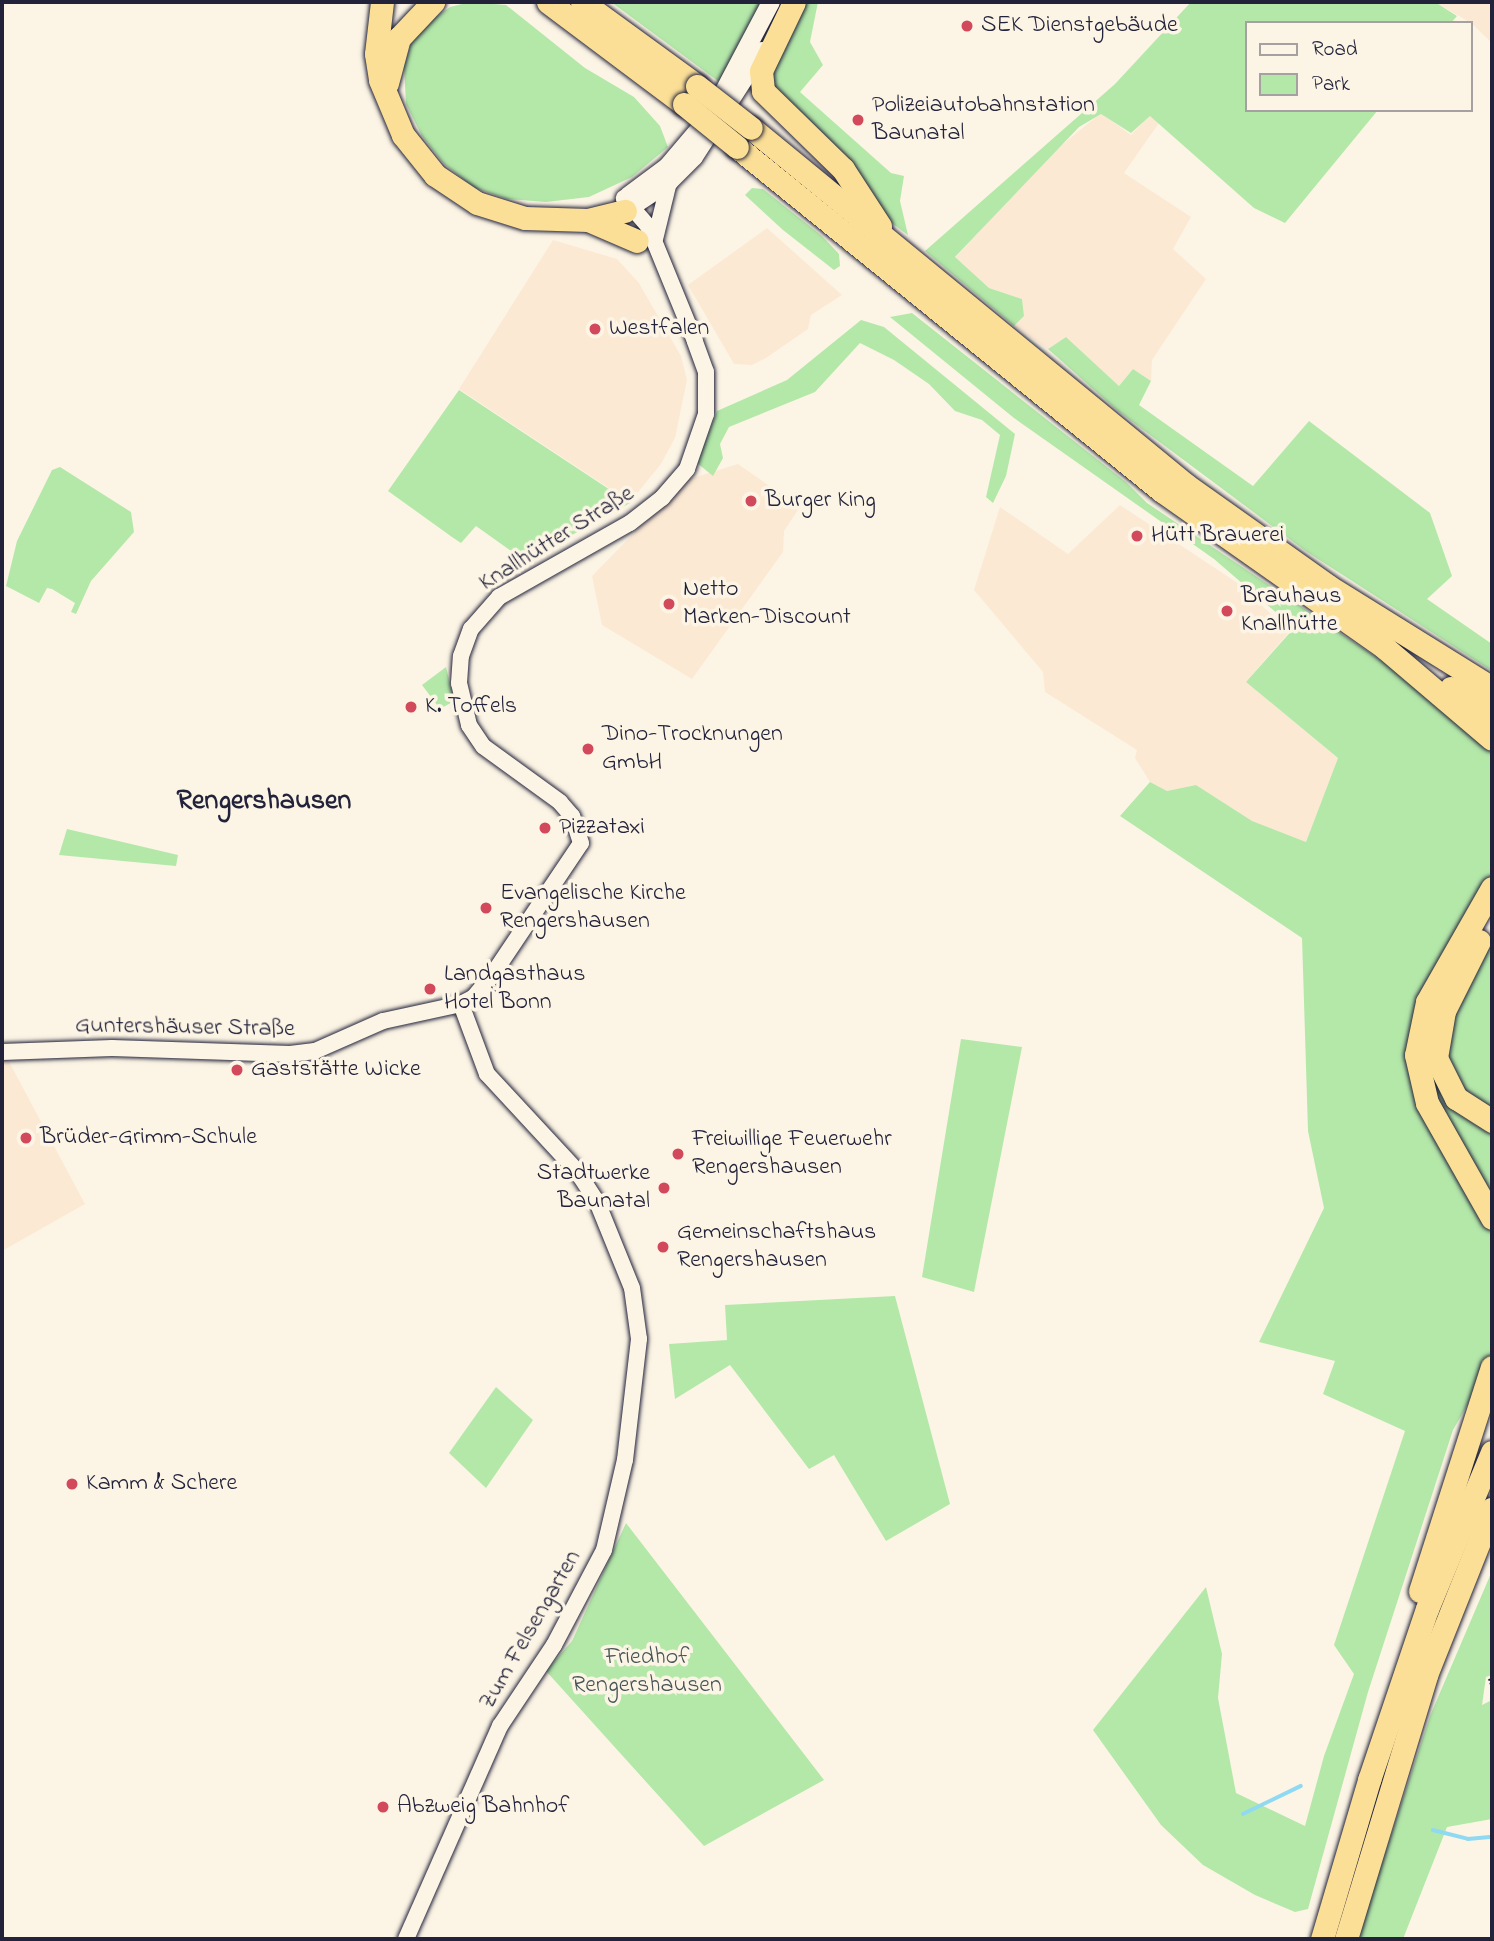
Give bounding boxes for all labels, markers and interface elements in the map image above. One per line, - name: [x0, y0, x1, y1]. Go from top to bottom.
- place label: SEK Dienstgebäude: [981, 12, 1178, 40]
- marker: SEK Dienstgebäude: [959, 18, 975, 34]
- legend: [1246, 21, 1473, 112]
- text: Road: [1312, 35, 1358, 65]
- text: Park: [1312, 70, 1350, 100]
- place label: Polizeiautobahnstation Baunatal: [872, 92, 1095, 148]
- marker: Polizeiautobahnstation Baunatal: [850, 112, 866, 128]
- place label: Westfalen: [609, 315, 709, 343]
- marker: Westfalen: [587, 321, 603, 337]
- street label: Knallhütter Straße: [474, 480, 640, 598]
- place label: Burger King: [765, 487, 876, 515]
- marker: Burger King: [743, 493, 759, 509]
- place label: Hütt Brauerei: [1151, 522, 1284, 550]
- marker: Hütt Brauerei: [1129, 528, 1145, 544]
- place label: Netto Marken-Discount: [683, 576, 851, 632]
- place label: Brauhaus Knallhütte: [1241, 583, 1341, 639]
- marker: Netto Marken-Discount: [661, 596, 677, 612]
- marker: Brauhaus Knallhütte: [1219, 603, 1235, 619]
- place label: K. Toffels: [425, 693, 517, 721]
- marker: K. Toffels: [403, 699, 419, 715]
- place label: Dino-Trocknungen GmbH: [602, 721, 783, 777]
- marker: Dino-Trocknungen GmbH: [580, 741, 596, 757]
- district label: Rengershausen: [177, 785, 351, 819]
- place label: Pizzataxi: [559, 814, 645, 842]
- marker: Pizzataxi: [537, 820, 553, 836]
- place label: Evangelische Kirche Rengershausen: [500, 880, 686, 936]
- marker: Evangelische Kirche Rengershausen: [478, 900, 494, 916]
- place label: Landgasthaus Hotel Bonn: [444, 961, 585, 1017]
- marker: Landgasthaus Hotel Bonn: [422, 981, 438, 997]
- street label: Guntershäuser Straße: [75, 1012, 295, 1044]
- place label: Gaststätte Wicke: [251, 1056, 421, 1084]
- marker: Gaststätte Wicke: [229, 1062, 245, 1078]
- place label: Brüder-Grimm-Schule: [40, 1124, 257, 1152]
- place label: Freiwillige Feuerwehr Rengershausen: [692, 1126, 892, 1182]
- marker: Brüder-Grimm-Schule: [18, 1130, 34, 1146]
- marker: Freiwillige Feuerwehr Rengershausen: [670, 1146, 686, 1162]
- place label: Stadtwerke Baunatal: [537, 1160, 650, 1216]
- marker: Stadtwerke Baunatal: [656, 1180, 672, 1196]
- place label: Gemeinschaftshaus Rengershausen: [677, 1219, 876, 1275]
- marker: Gemeinschaftshaus Rengershausen: [655, 1239, 671, 1255]
- place label: Kamm & Schere: [86, 1470, 237, 1498]
- marker: Kamm & Schere: [64, 1476, 80, 1492]
- street label: Zum Felsengarten: [474, 1545, 588, 1715]
- park label: Friedhof Rengershausen: [572, 1644, 722, 1700]
- place label: Abzweig Bahnhof: [397, 1793, 569, 1821]
- marker: Abzweig Bahnhof: [375, 1799, 391, 1815]

